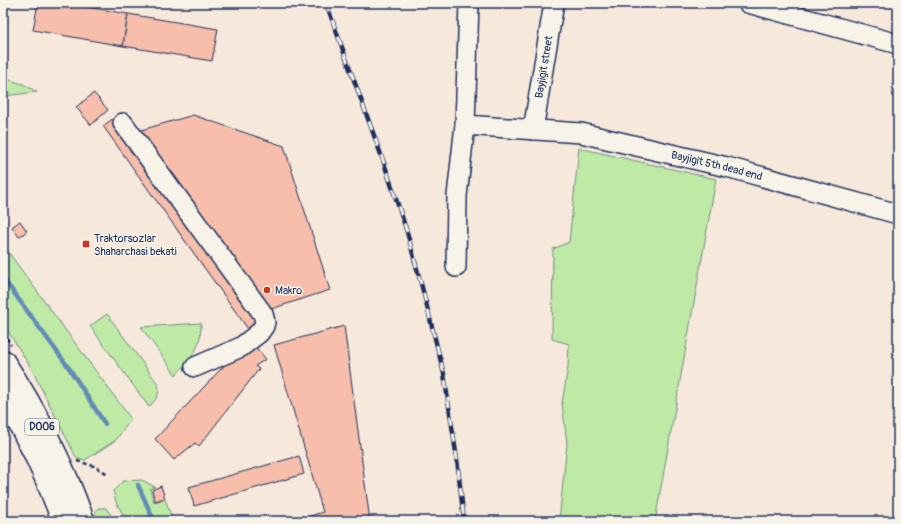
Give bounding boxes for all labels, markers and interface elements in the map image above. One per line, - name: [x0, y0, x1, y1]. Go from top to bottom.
- street label: Bayjigit street: [532, 34, 555, 99]
- street label: Bayjigit 5th dead end: [670, 148, 764, 183]
- place label: Traktorsozlar Shaharchasi bekati: [94, 232, 177, 258]
- marker: Traktorsozlar Shaharchasi bekati: [81, 239, 91, 249]
- place label: Makro: [275, 284, 302, 297]
- marker: Makro: [262, 285, 272, 295]
- road number: D006: [25, 419, 59, 435]

